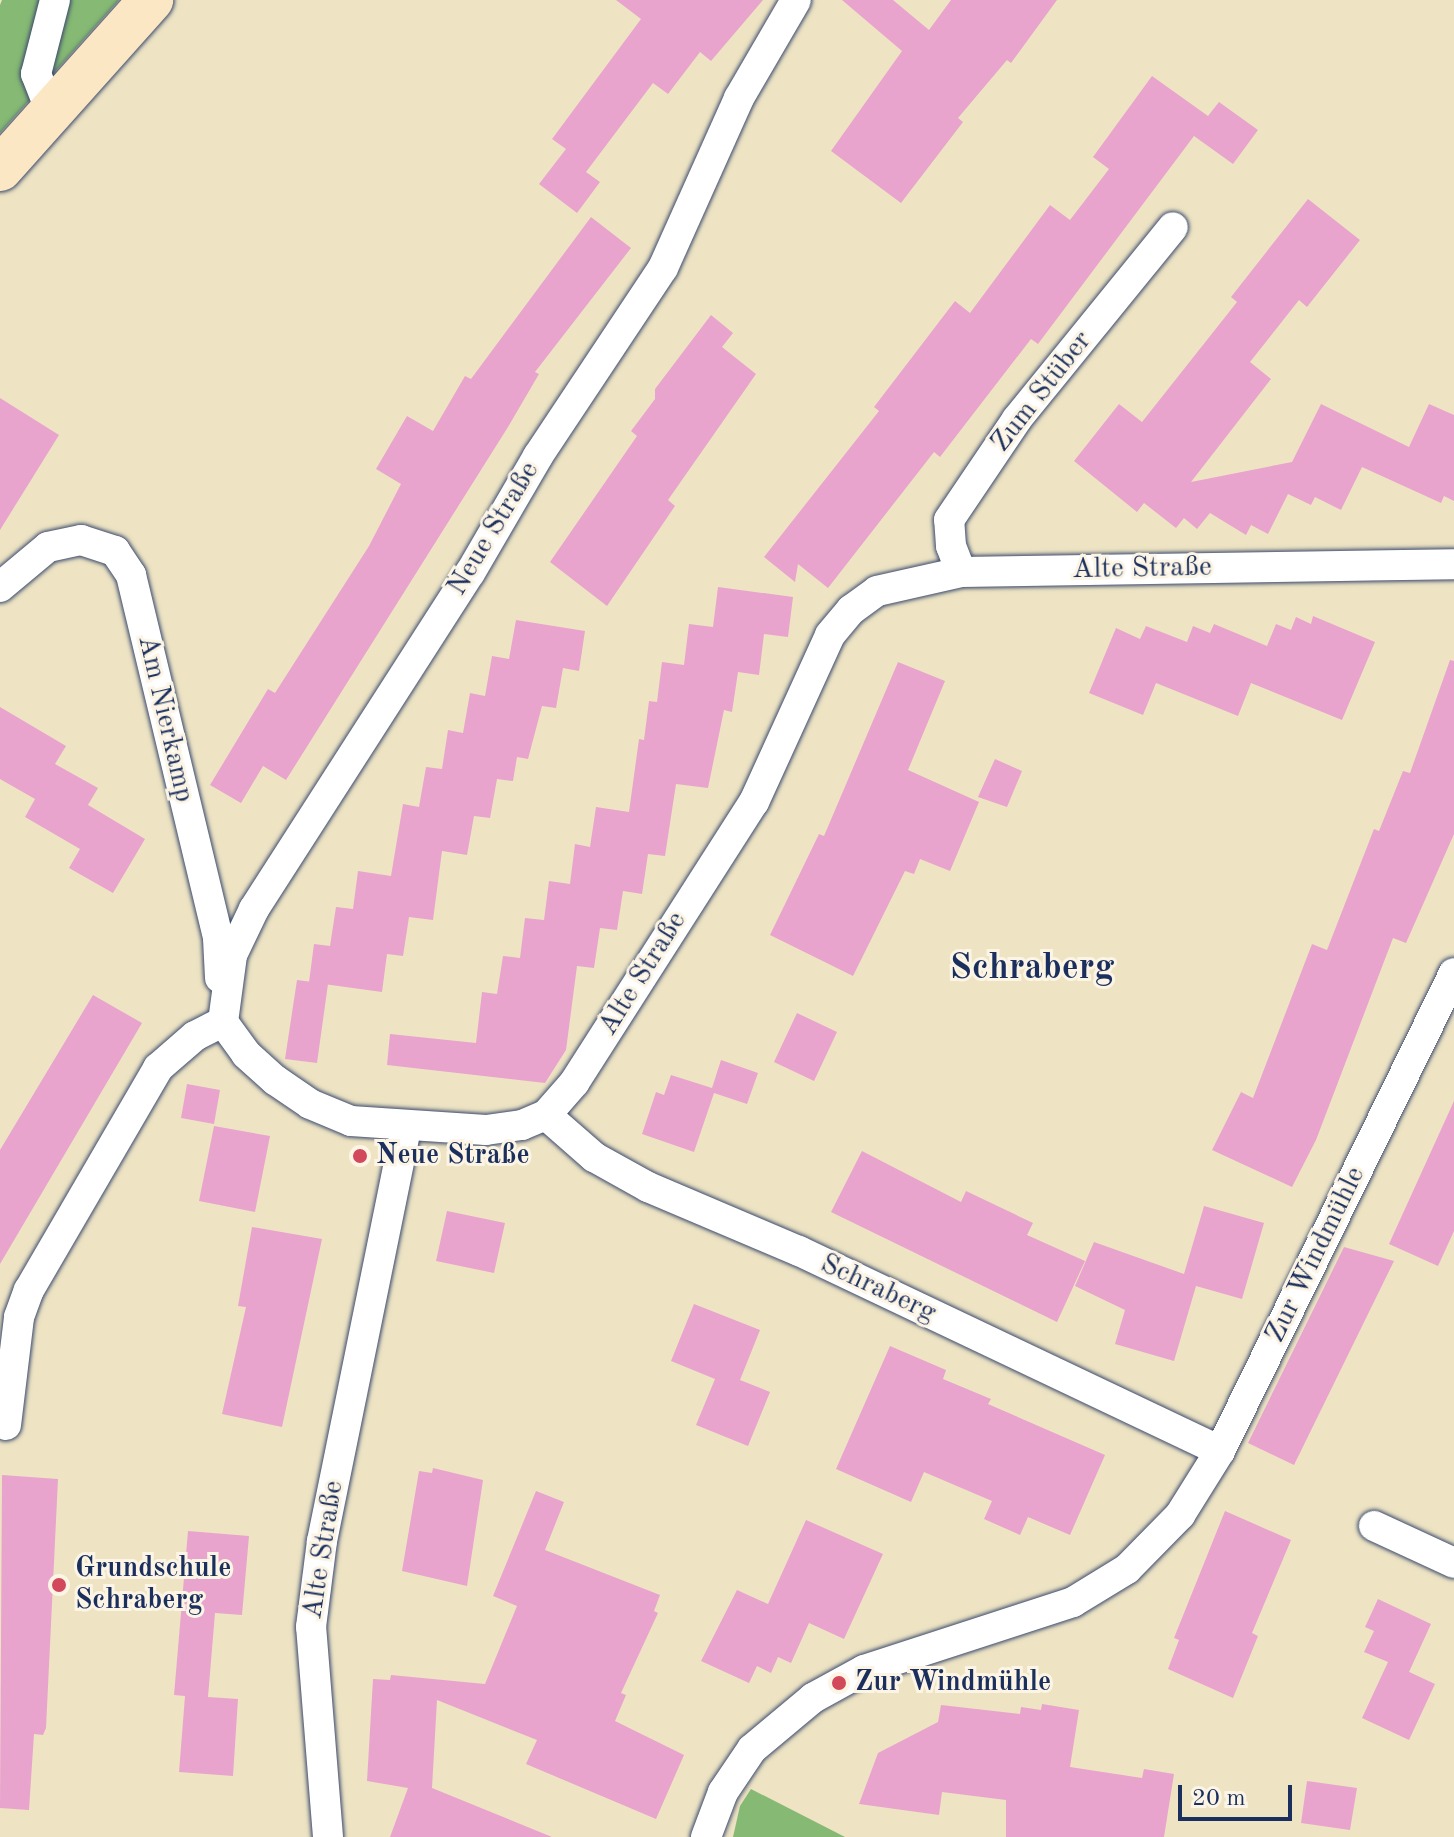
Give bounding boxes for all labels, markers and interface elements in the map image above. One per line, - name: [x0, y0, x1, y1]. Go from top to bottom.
- street label: Zum Stüber: [984, 325, 1100, 459]
- street label: Neue Straße: [441, 456, 547, 602]
- street label: Alte Straße: [1072, 551, 1212, 587]
- street label: Am Nierkamp: [130, 632, 200, 806]
- street label: Alte Straße: [592, 906, 694, 1042]
- district label: Schraberg: [950, 948, 1114, 992]
- place label: Neue Straße: [376, 1139, 530, 1173]
- marker: Neue Straße: [351, 1147, 369, 1165]
- street label: Zur Windmühle: [1259, 1162, 1373, 1348]
- street label: Schraberg: [815, 1248, 941, 1330]
- street label: Alte Straße: [296, 1478, 352, 1622]
- place label: Grundschule Schraberg: [75, 1552, 231, 1618]
- marker: Grundschule Schraberg: [50, 1576, 68, 1594]
- place label: Zur Windmühle: [855, 1666, 1051, 1700]
- marker: Zur Windmühle: [830, 1674, 848, 1692]
- scale bar: [1182, 1769, 1296, 1819]
- text: 20 m: [1192, 1787, 1246, 1811]

